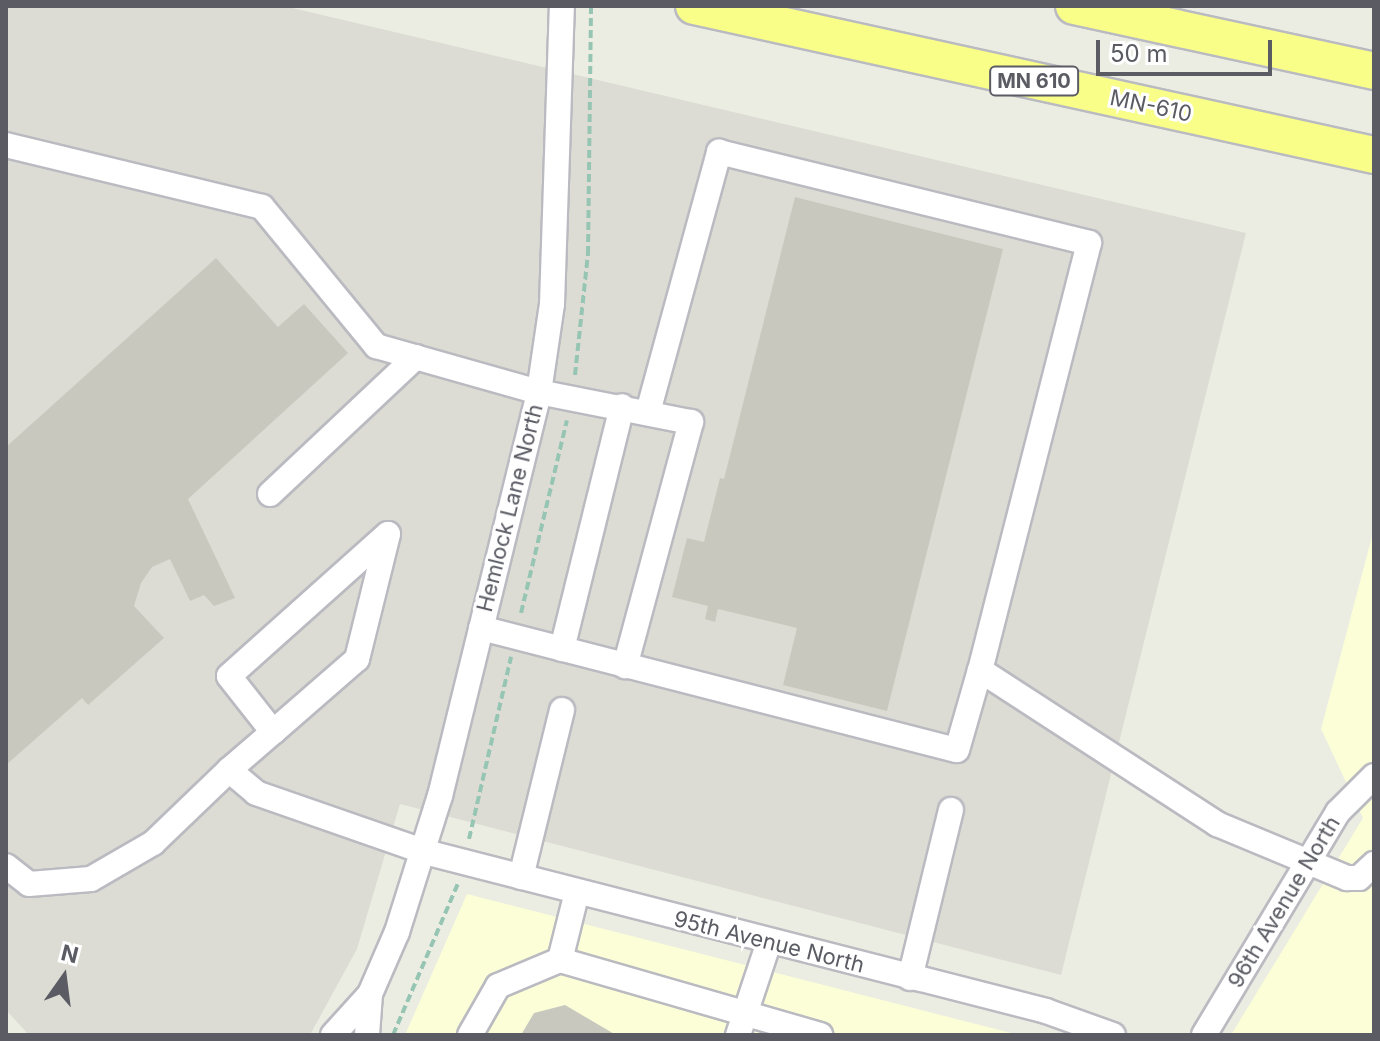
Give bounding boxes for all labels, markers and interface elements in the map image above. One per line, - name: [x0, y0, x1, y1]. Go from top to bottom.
- scale bar: [1100, 24, 1276, 74]
- text: 50 m: [1110, 39, 1168, 68]
- road number: MN 610: [988, 65, 1080, 97]
- street label: MN-610: [1108, 84, 1194, 128]
- street label: Hemlock Lane North: [471, 401, 549, 615]
- street label: 96th Avenue North: [1222, 811, 1346, 993]
- street label: 95th Avenue North: [671, 906, 867, 978]
- north arrow: [24, 937, 104, 1017]
- text: N: [59, 939, 81, 968]

